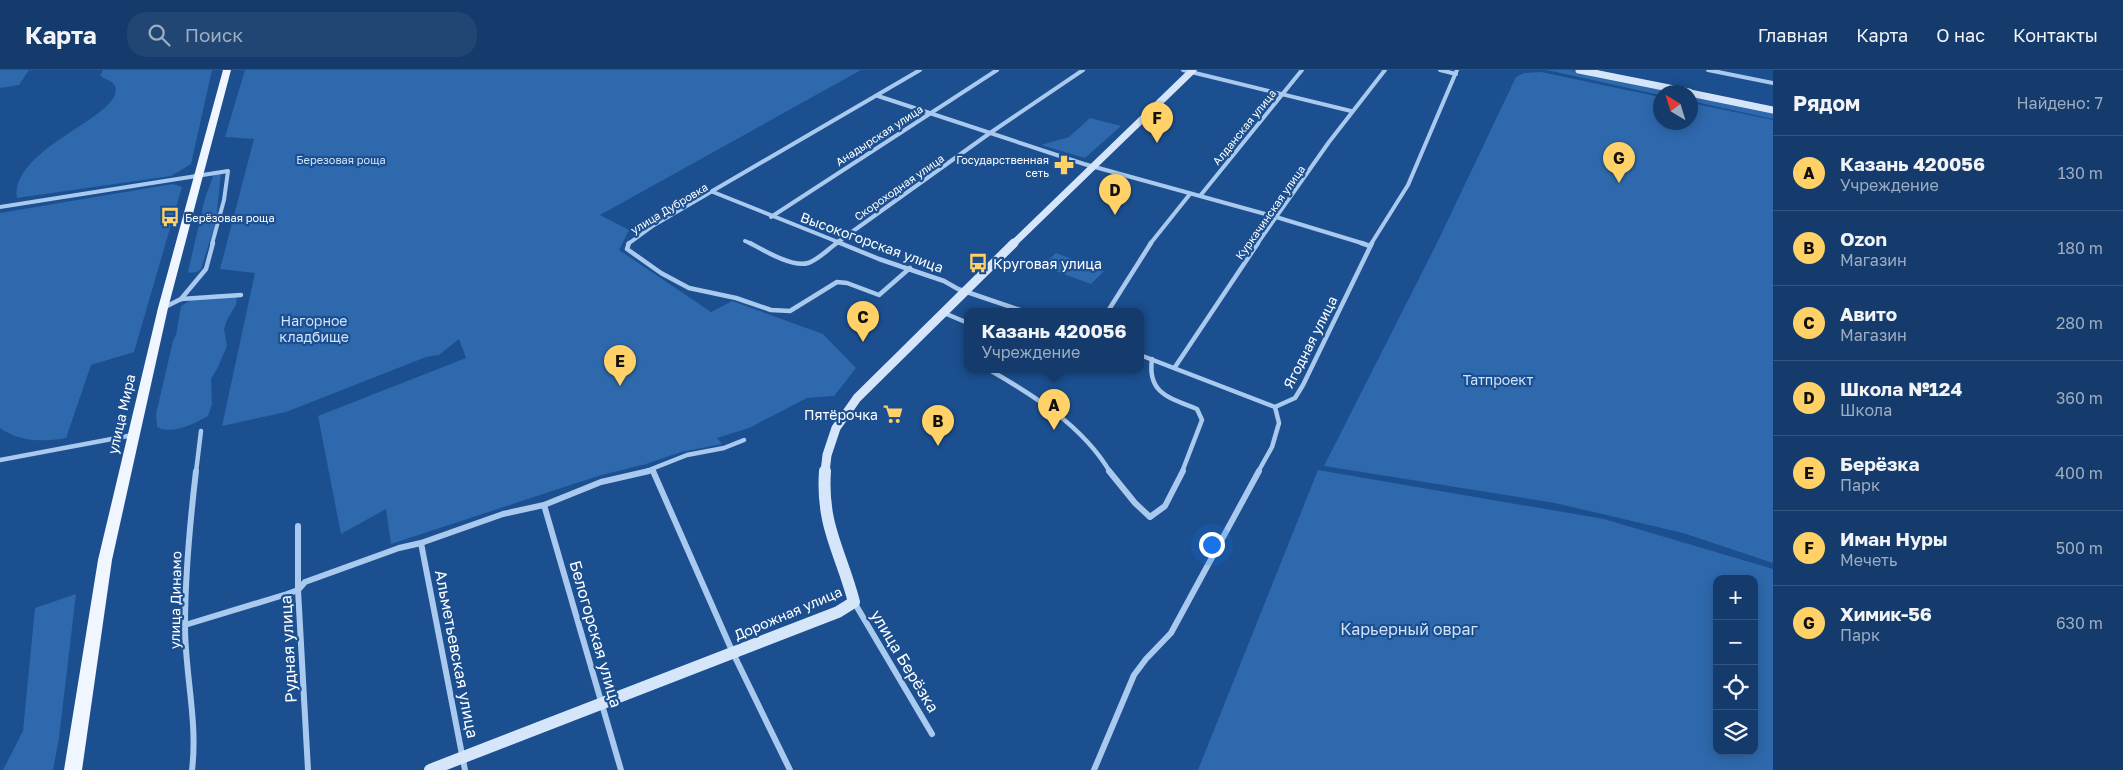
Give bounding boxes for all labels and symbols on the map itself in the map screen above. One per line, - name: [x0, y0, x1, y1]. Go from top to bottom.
- north arrow: [1653, 85, 1698, 130]
- street label: Алданская улица: [1210, 87, 1278, 167]
- street label: Анадырская улица: [833, 102, 925, 168]
- pin: F: [1141, 102, 1173, 143]
- pin: G: [1603, 142, 1635, 183]
- street label: Скороходная улица: [852, 151, 946, 223]
- park label: Березовая роща: [296, 153, 386, 166]
- place label: Государственная сеть: [956, 153, 1049, 179]
- pharmacy icon: Государственная сеть: [1053, 154, 1075, 176]
- street label: Куркачинская улица: [1233, 162, 1307, 262]
- pin: D: [1099, 174, 1131, 215]
- street label: улица Дубровка: [628, 180, 710, 236]
- bus stop icon: Берёзовая роща: [159, 206, 181, 228]
- street label: Высокогорская улица: [798, 208, 946, 276]
- place label: Берёзовая роща: [185, 211, 275, 224]
- bus stop icon: Круговая улица: [967, 252, 989, 274]
- place label: Круговая улица: [993, 255, 1102, 272]
- street label: Ягодная улица: [1279, 293, 1341, 391]
- pin: C: [847, 301, 879, 342]
- park label: Нагорное кладбище: [279, 312, 349, 345]
- pin: E: [604, 345, 636, 386]
- park label: Татпроект: [1463, 371, 1533, 388]
- street label: улица Мира: [104, 372, 138, 456]
- pin: A: [1038, 389, 1070, 430]
- supermarket icon: Пятёрочка: [882, 403, 904, 425]
- pin: B: [922, 405, 954, 446]
- place label: Пятёрочка: [804, 406, 878, 423]
- your location: [1199, 532, 1225, 558]
- street label: улица Динамо: [166, 551, 184, 649]
- street label: Белогорская улица: [565, 558, 627, 710]
- street label: Альметьевская улица: [431, 568, 483, 740]
- street label: Дорожная улица: [732, 583, 844, 643]
- street label: Рудная улица: [275, 595, 301, 703]
- street label: улица Берёзка: [866, 606, 944, 716]
- park label: Карьерный овраг: [1340, 619, 1478, 639]

